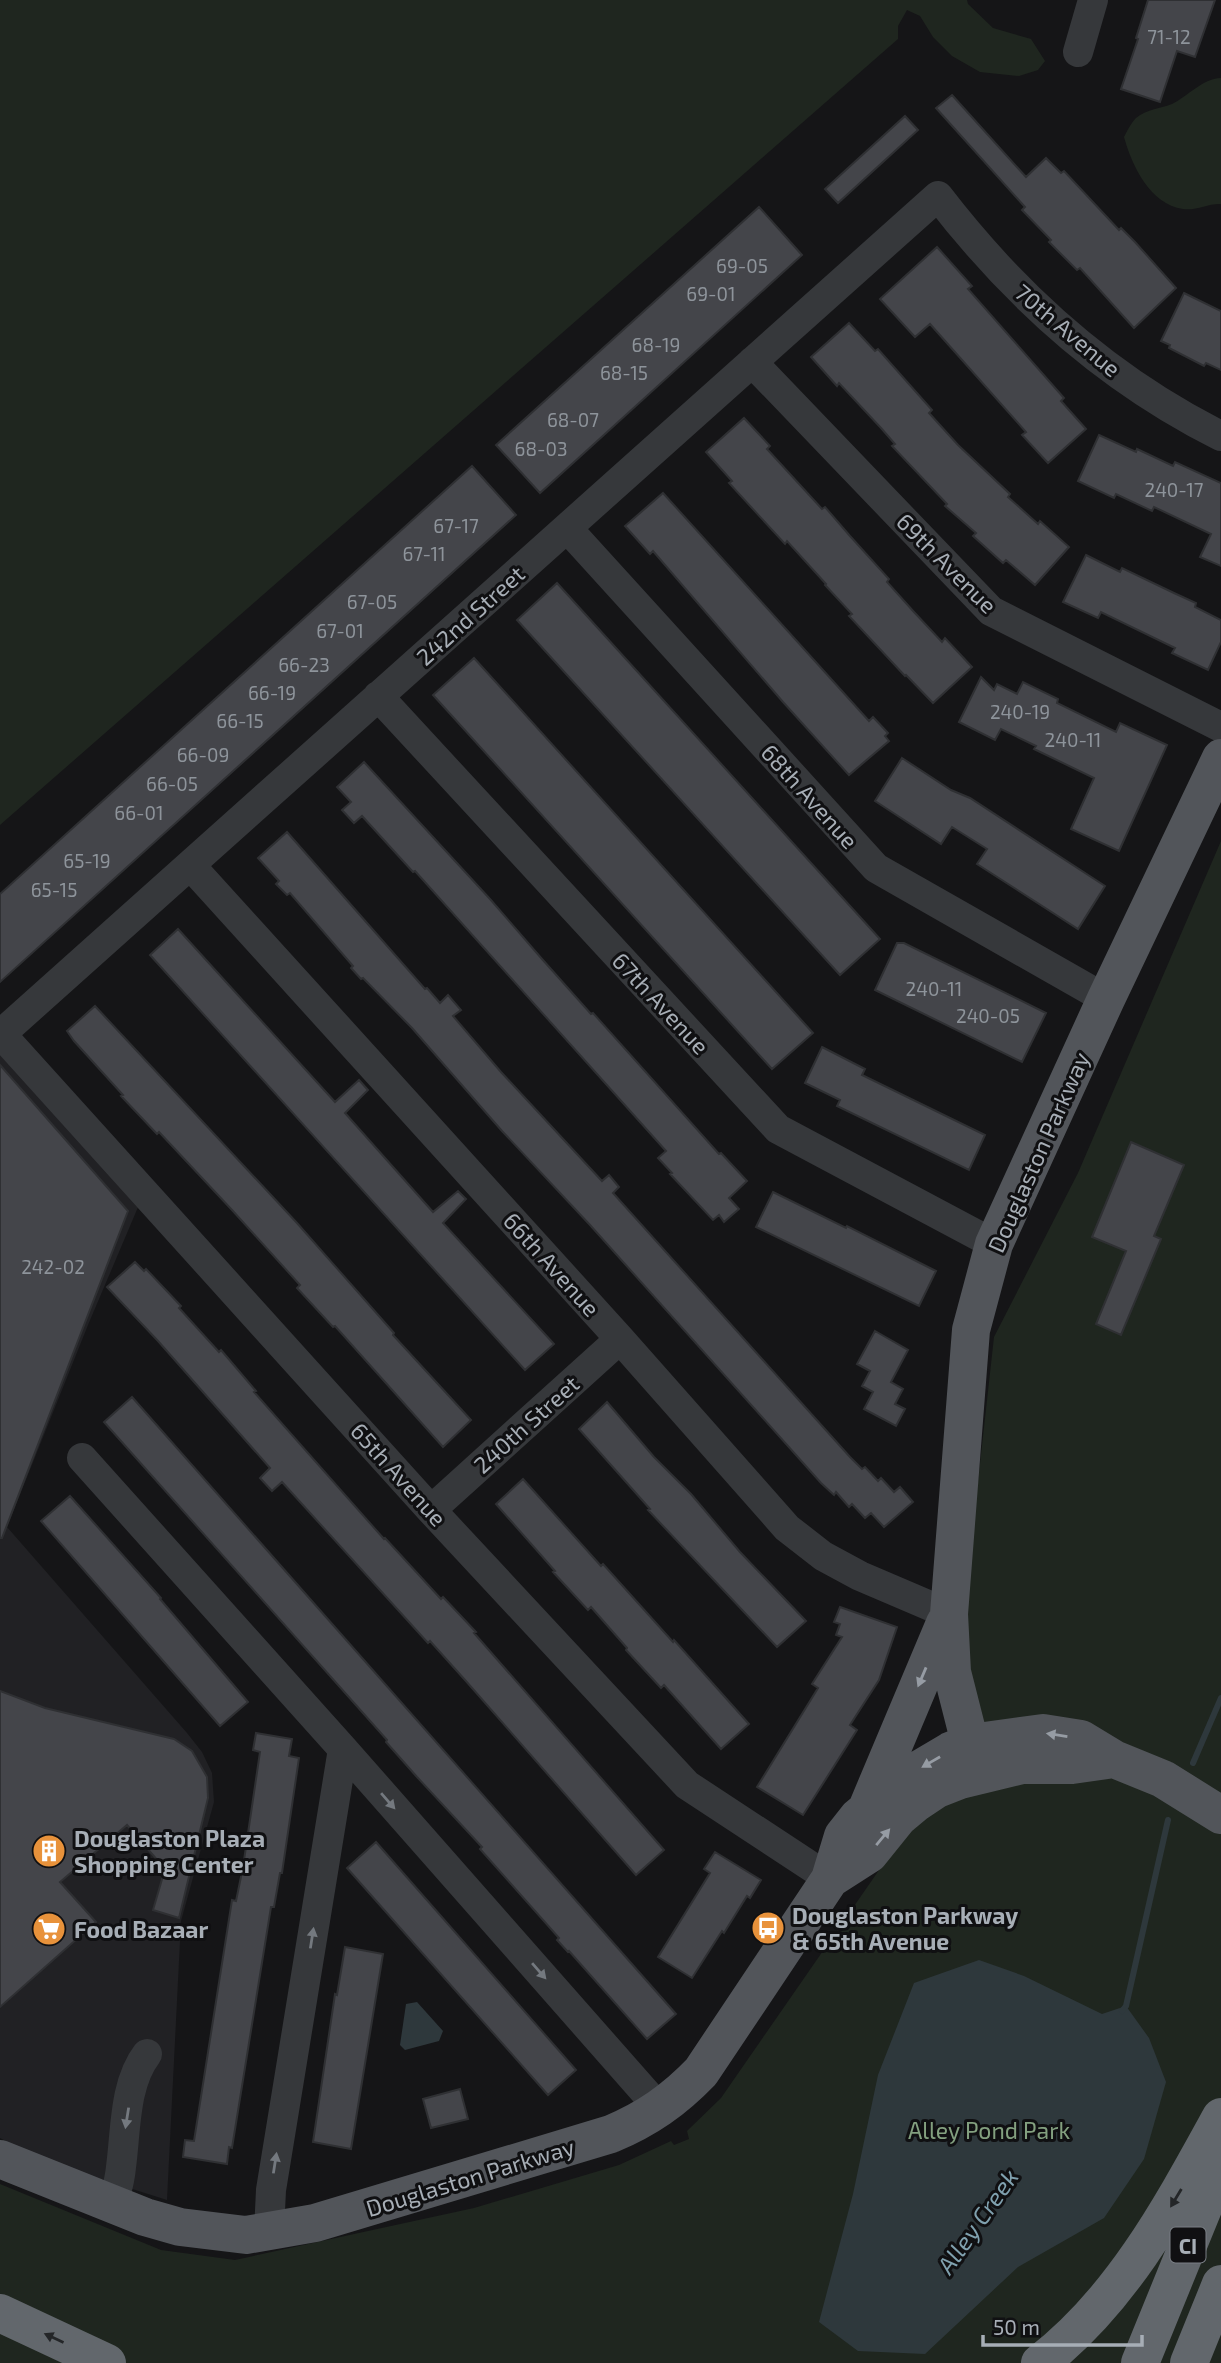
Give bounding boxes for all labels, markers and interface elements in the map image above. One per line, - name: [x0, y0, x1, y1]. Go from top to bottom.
- house number: 71-12: [1147, 25, 1191, 48]
- house number: 69-05: [716, 254, 768, 277]
- street label: 70th Avenue: [1009, 278, 1127, 382]
- house number: 69-01: [686, 282, 736, 305]
- house number: 68-19: [632, 333, 680, 356]
- house number: 68-15: [600, 361, 648, 384]
- house number: 68-07: [547, 408, 599, 431]
- house number: 68-03: [515, 437, 567, 460]
- house number: 240-17: [1144, 478, 1204, 501]
- street label: 69th Avenue: [891, 507, 1003, 619]
- house number: 67-17: [433, 514, 479, 537]
- house number: 67-11: [402, 542, 446, 565]
- street label: 242nd Street: [410, 559, 530, 671]
- house number: 67-05: [347, 590, 397, 613]
- house number: 67-01: [316, 619, 364, 642]
- house number: 66-23: [278, 653, 330, 676]
- house number: 66-19: [248, 681, 296, 704]
- house number: 240-19: [990, 700, 1050, 723]
- house number: 66-15: [216, 709, 264, 732]
- house number: 240-11: [1045, 728, 1101, 751]
- street label: 68th Avenue: [756, 738, 864, 854]
- house number: 66-09: [177, 743, 229, 766]
- house number: 66-05: [146, 772, 198, 795]
- house number: 66-01: [114, 801, 164, 824]
- house number: 65-19: [63, 849, 111, 872]
- house number: 65-15: [31, 878, 77, 901]
- street label: 67th Avenue: [607, 946, 715, 1060]
- house number: 240-11: [906, 977, 962, 1000]
- house number: 240-05: [956, 1004, 1020, 1027]
- street label: Douglaston Parkway: [981, 1047, 1095, 1257]
- street label: 66th Avenue: [498, 1206, 606, 1322]
- house number: 242-02: [21, 1255, 85, 1278]
- street label: 240th Street: [468, 1369, 585, 1479]
- street label: 65th Avenue: [345, 1417, 453, 1531]
- one-way arrow: [916, 1667, 927, 1688]
- one-way arrow: [1045, 1730, 1067, 1741]
- one-way arrow: [921, 1756, 941, 1768]
- one-way arrow: [380, 1792, 396, 1809]
- place label: Douglaston Plaza Shopping Center: [74, 1824, 265, 1878]
- one-way arrow: [875, 1828, 890, 1846]
- building icon: Douglaston Plaza Shopping Center: [30, 1832, 68, 1870]
- place label: Douglaston Parkway & 65th Avenue: [792, 1901, 1018, 1955]
- bus stop icon: Douglaston Parkway & 65th Avenue: [749, 1909, 787, 1947]
- supermarket icon: Food Bazaar: [30, 1910, 68, 1948]
- place label: Food Bazaar: [74, 1915, 208, 1943]
- one-way arrow: [307, 1927, 318, 1949]
- one-way arrow: [531, 1963, 546, 1980]
- one-way arrow: [121, 2107, 132, 2129]
- park label: Alley Pond Park: [908, 2116, 1070, 2144]
- street label: Douglaston Parkway: [362, 2132, 578, 2222]
- one-way arrow: [270, 2152, 281, 2174]
- water label: Alley Creek: [930, 2163, 1024, 2280]
- one-way arrow: [1170, 2188, 1182, 2207]
- road number: CI: [1170, 2228, 1206, 2262]
- scale bar: [983, 2304, 1142, 2348]
- text: 50 m: [993, 2314, 1040, 2339]
- one-way arrow: [43, 2332, 64, 2343]

